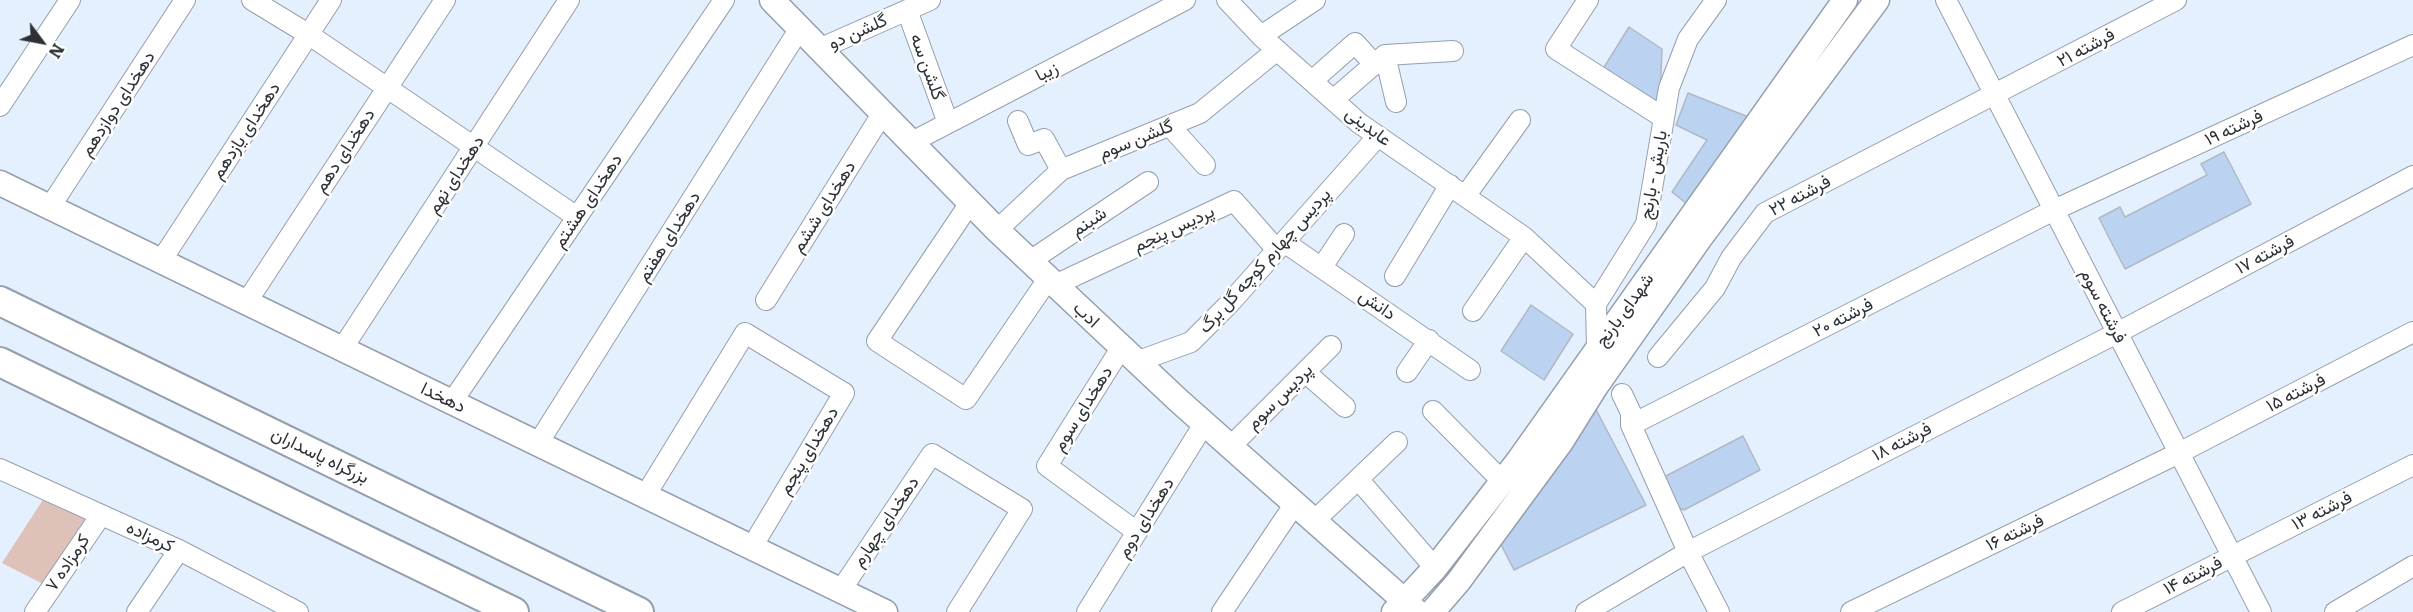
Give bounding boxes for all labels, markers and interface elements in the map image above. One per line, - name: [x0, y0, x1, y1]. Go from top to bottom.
- street label: گلشن دو: [825, 10, 891, 54]
- north arrow: [12, 12, 72, 72]
- street label: ۲۱ فرشته: [2053, 24, 2119, 72]
- street label: گلشن سه: [905, 31, 949, 103]
- text: N: [44, 39, 71, 64]
- street label: دهخدای دوازدهم: [76, 47, 160, 161]
- street label: زیبا: [1032, 57, 1062, 87]
- street label: دهخدای یازدهم: [207, 79, 285, 183]
- street label: عابدینی: [1341, 103, 1395, 151]
- street label: دهخدای دهم: [310, 105, 380, 197]
- street label: ۱۹ فرشته: [2201, 105, 2267, 151]
- street label: گلشن سوم: [1096, 115, 1176, 165]
- street label: باریش - بارنج: [1636, 129, 1672, 221]
- street label: دهخدای نهم: [423, 132, 489, 218]
- street label: دهخدای هشتم: [549, 150, 627, 252]
- street label: دهخدای ششم: [787, 157, 861, 257]
- street label: ۲۲ فرشته: [1766, 171, 1834, 221]
- street label: پردیس چهارم کوچه گل برگ: [1194, 184, 1336, 338]
- street label: دهخدای هفتم: [633, 188, 705, 286]
- street label: پردیس پنجم: [1130, 201, 1218, 257]
- street label: شبنم: [1067, 202, 1111, 242]
- street label: ۱۷ فرشته: [2232, 231, 2298, 279]
- street label: فرشته سوم: [2075, 265, 2131, 347]
- street label: شهدای بارنج: [1591, 269, 1659, 351]
- street label: دانش: [1354, 285, 1400, 325]
- street label: ۲۰ فرشته: [1809, 294, 1877, 342]
- street label: ادب: [1068, 297, 1104, 333]
- street label: پردیس سوم: [1242, 359, 1318, 435]
- street label: دهخدای سوم: [1048, 362, 1118, 456]
- street label: ۱۵ فرشته: [2263, 369, 2329, 417]
- street label: دهخدا: [417, 378, 469, 418]
- street label: دهخدای پنجم: [774, 403, 844, 499]
- street label: ۱۸ فرشته: [1869, 418, 1935, 466]
- street label: بزرگراه پاسداران: [268, 423, 372, 489]
- street label: دهخدای چهارم: [848, 473, 924, 571]
- street label: دهخدای دوم: [1113, 474, 1179, 562]
- street label: ۱۳ فرشته: [2288, 487, 2356, 535]
- street label: ۱۶ فرشته: [1983, 510, 2047, 556]
- street label: کرمزاده: [123, 517, 177, 557]
- street label: کرمزاده ٧: [41, 530, 95, 596]
- street label: ۱۴ فرشته: [2160, 552, 2226, 600]

